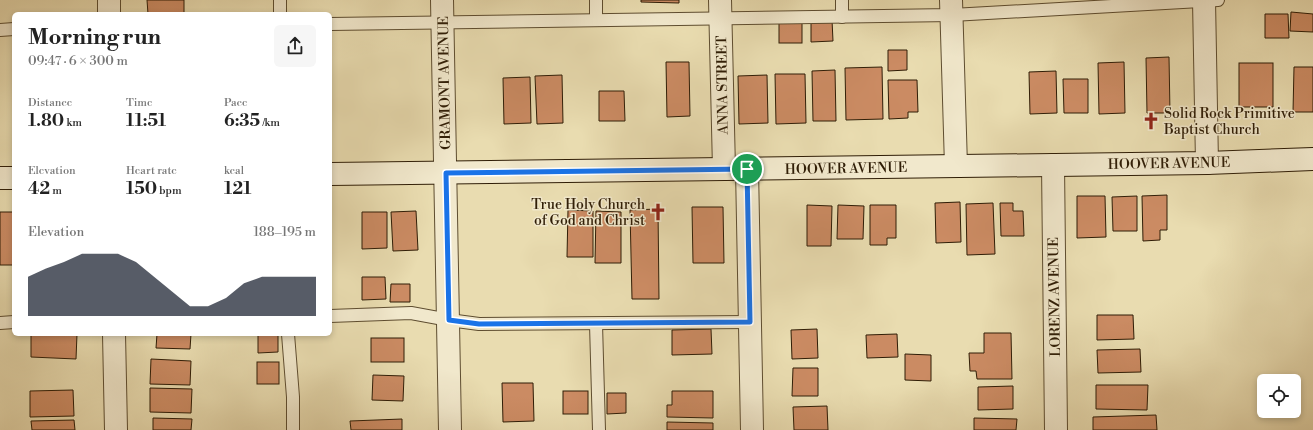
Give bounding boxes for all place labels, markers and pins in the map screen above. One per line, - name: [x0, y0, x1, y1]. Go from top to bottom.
- place label: Solid Rock Primitive Baptist Church: [1163, 105, 1295, 139]
- church icon: Solid Rock Primitive Baptist Church: [1141, 111, 1161, 131]
- pin: [730, 152, 764, 186]
- place label: True Holy Church of God and Christ: [531, 196, 646, 230]
- church icon: True Holy Church of God and Christ: [648, 202, 668, 222]

